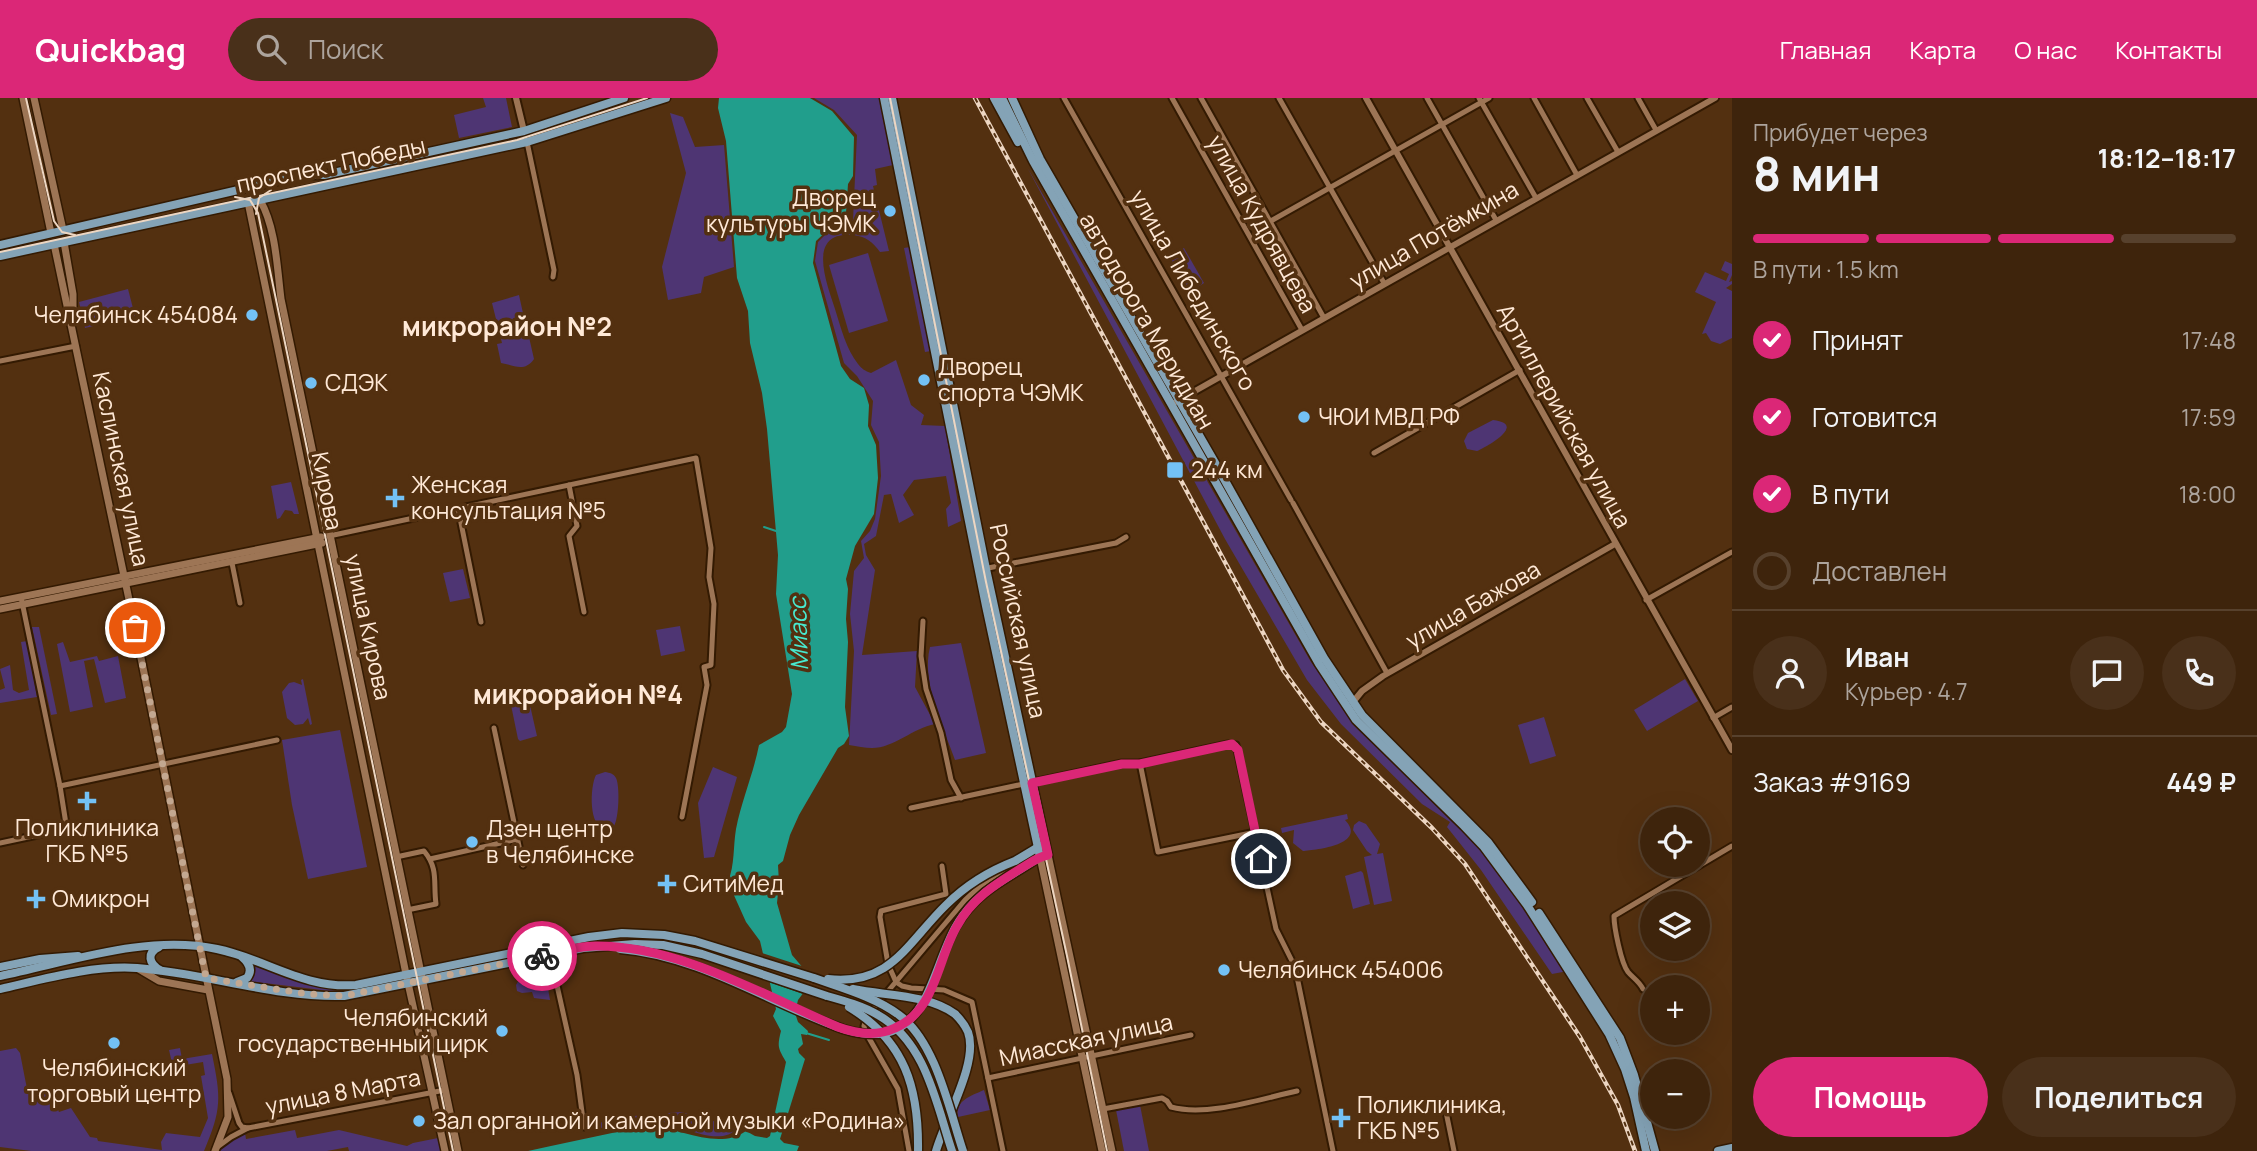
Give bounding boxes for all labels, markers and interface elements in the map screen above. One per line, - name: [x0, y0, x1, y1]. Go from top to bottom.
- search box: [228, 18, 718, 81]
- text: Quickbag: [35, 27, 186, 72]
- icon: search: [252, 30, 290, 68]
- text: Поиск: [308, 31, 384, 67]
- text: Главная: [1780, 33, 1871, 66]
- text: Карта: [1909, 33, 1976, 66]
- text: О нас: [2014, 33, 2077, 66]
- text: Контакты: [2115, 33, 2222, 66]
- text: Прибудет через: [1753, 116, 1928, 148]
- street label: проспект Победы: [233, 128, 428, 200]
- street label: улица Кудрявцева: [1201, 129, 1325, 318]
- text: 18:12–18:17: [2098, 140, 2236, 176]
- text: 8 мин: [1753, 142, 1880, 205]
- street label: улица Потёмкина: [1343, 173, 1524, 296]
- place label: Дворец культуры ЧЭМК: [706, 181, 876, 239]
- street label: улица Либединского: [1123, 183, 1265, 396]
- marker: Дворец культуры ЧЭМК: [882, 203, 898, 219]
- street label: автодорога Меридиан: [1073, 206, 1223, 435]
- text: В пути · 1.5 km: [1753, 253, 1899, 285]
- place label: Челябинск 454084: [34, 298, 238, 330]
- street label: Артиллерийская улица: [1490, 298, 1640, 533]
- marker: Челябинск 454084: [244, 307, 260, 323]
- district label: микрорайон №2: [402, 308, 612, 344]
- icon: check: [1753, 321, 1791, 359]
- text: Принят: [1812, 322, 1903, 358]
- text: 17:48: [2182, 324, 2236, 356]
- place label: Дворец спорта ЧЭМК: [938, 350, 1084, 408]
- place label: СДЭК: [325, 366, 388, 398]
- street label: Каслинская улица: [86, 369, 158, 569]
- marker: Дворец спорта ЧЭМК: [916, 372, 932, 388]
- marker: СДЭК: [303, 375, 319, 391]
- icon: check: [1753, 398, 1791, 436]
- text: Готовится: [1812, 399, 1937, 435]
- place label: ЧЮИ МВД РФ: [1318, 400, 1460, 432]
- text: 17:59: [2181, 401, 2236, 433]
- marker: ЧЮИ МВД РФ: [1296, 409, 1312, 425]
- street label: Кирова: [305, 449, 351, 533]
- place label: 244 км: [1191, 453, 1263, 485]
- marker: 244 км: [1165, 460, 1185, 480]
- place label: Женская консультация №5: [411, 468, 606, 526]
- icon: check: [1753, 475, 1791, 513]
- text: В пути: [1812, 476, 1890, 512]
- text: 18:00: [2179, 478, 2236, 510]
- marker: Женская консультация №5: [385, 488, 405, 508]
- street label: Российская улица: [983, 521, 1055, 721]
- street label: улица Кирова: [338, 551, 400, 703]
- street label: улица Бажова: [1399, 553, 1546, 656]
- text: Доставлен: [1812, 553, 1947, 589]
- water label: Миасс: [780, 595, 815, 671]
- pin: [105, 598, 165, 658]
- icon: bag: [116, 609, 154, 647]
- button: person: [1753, 636, 1827, 710]
- button: chat: [2070, 636, 2144, 710]
- button: phone: [2162, 636, 2236, 710]
- text: Иван: [1845, 639, 1909, 675]
- text: Курьер · 4.7: [1845, 675, 1968, 707]
- district label: микрорайон №4: [473, 676, 683, 712]
- text: Заказ #9169: [1753, 764, 1911, 800]
- text: 449 ₽: [2166, 764, 2236, 800]
- marker: Поликлиника ГКБ №5: [77, 791, 97, 811]
- map controls: [1640, 807, 1710, 1129]
- button: locate: [1640, 807, 1710, 877]
- place label: Поликлиника ГКБ №5: [15, 811, 159, 869]
- place label: Дзен центр в Челябинске: [486, 812, 634, 870]
- pin: [1231, 829, 1291, 889]
- marker: Дзен центр в Челябинске: [464, 834, 480, 850]
- icon: home: [1242, 840, 1280, 878]
- place label: СитиМед: [683, 867, 784, 899]
- marker: СитиМед: [657, 874, 677, 894]
- place label: Омикрон: [52, 882, 150, 914]
- marker: Омикрон: [26, 889, 46, 909]
- button: layers: [1640, 891, 1710, 961]
- courier: [507, 921, 577, 991]
- icon: bike: [523, 937, 561, 975]
- place label: Челябинск 454006: [1238, 953, 1444, 985]
- marker: Челябинск 454006: [1216, 962, 1232, 978]
- button: +: [1640, 975, 1710, 1045]
- place label: Челябинский государственный цирк: [237, 1001, 489, 1059]
- street label: Миасская улица: [996, 1005, 1176, 1073]
- marker: Челябинский государственный цирк: [494, 1023, 510, 1039]
- marker: Челябинский торговый центр: [106, 1035, 122, 1051]
- place label: Челябинский торговый центр: [27, 1051, 201, 1109]
- button: Помощь: [1753, 1057, 1988, 1137]
- button: Поделиться: [2002, 1057, 2236, 1137]
- button: −: [1640, 1059, 1710, 1129]
- street label: улица 8 Марта: [263, 1060, 423, 1122]
- place label: Поликлиника, ГКБ №5: [1357, 1088, 1507, 1146]
- place label: Зал органной и камерной музыки «Родина»: [433, 1104, 905, 1136]
- marker: Поликлиника, ГКБ №5: [1331, 1108, 1351, 1128]
- marker: Зал органной и камерной музыки «Родина»: [411, 1113, 427, 1129]

